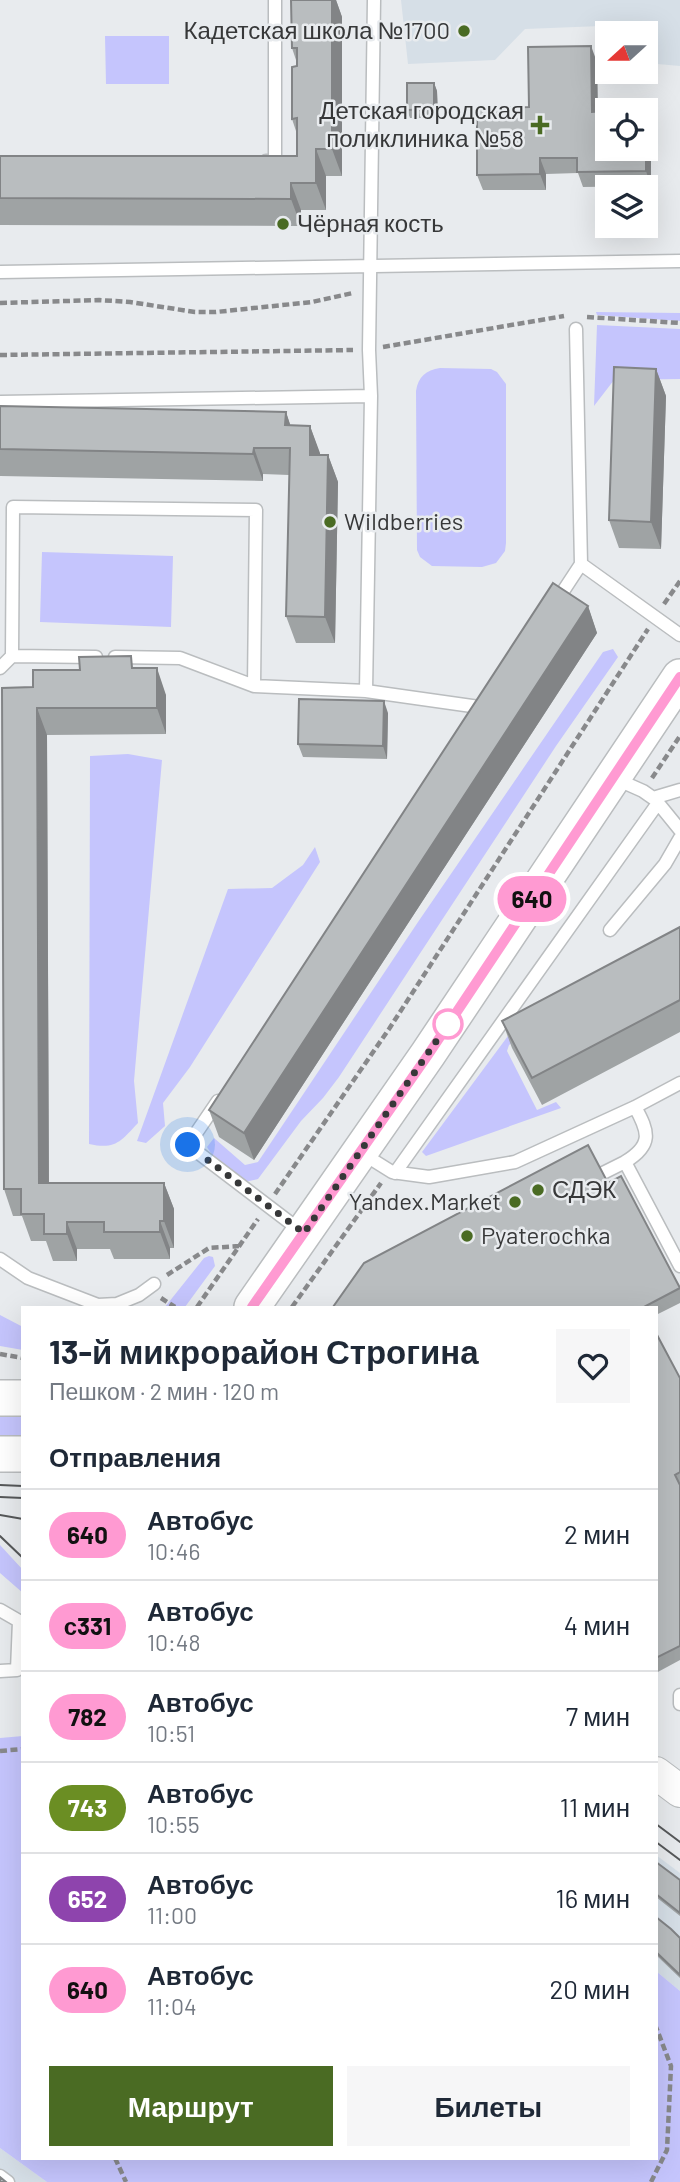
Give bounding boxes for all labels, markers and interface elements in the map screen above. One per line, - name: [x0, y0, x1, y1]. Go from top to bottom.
- place label: Кадетская школа №1700: [184, 15, 450, 44]
- north arrow: [595, 21, 658, 84]
- map controls: [595, 21, 658, 238]
- marker: Кадетская школа №1700: [456, 23, 472, 39]
- place label: Детская городская поликлиника №58: [319, 95, 524, 152]
- button: locate: [595, 98, 658, 161]
- marker: Детская городская поликлиника №58: [530, 115, 550, 135]
- button: layers: [595, 175, 658, 238]
- place label: Чёрная кость: [297, 208, 444, 237]
- marker: Чёрная кость: [275, 216, 291, 232]
- place label: Wildberries: [344, 506, 463, 535]
- marker: Wildberries: [322, 514, 338, 530]
- line badge: 640: [492, 876, 572, 922]
- text: 640: [511, 884, 553, 913]
- unlabelled marker: [433, 1009, 463, 1039]
- your location: [170, 1127, 205, 1162]
- place label: СДЭК: [552, 1174, 616, 1203]
- marker: СДЭК: [530, 1182, 546, 1198]
- place label: Yandex.Market: [349, 1186, 501, 1215]
- marker: Yandex.Market: [507, 1194, 523, 1210]
- place label: Pyaterochka: [481, 1220, 611, 1249]
- marker: Pyaterochka: [459, 1228, 475, 1244]
- button: heart: [556, 1329, 630, 1403]
- text: 13-й микрорайон Строгина: [49, 1331, 479, 1371]
- text: Пешком · 2 мин · 120 m: [49, 1377, 279, 1405]
- text: Отправления: [49, 1441, 221, 1472]
- text: Автобус: [147, 1504, 254, 1535]
- text: 2 мин: [564, 1518, 630, 1549]
- text: 640: [67, 1520, 108, 1549]
- text: 10:46: [147, 1537, 200, 1565]
- text: Автобус: [147, 1595, 254, 1626]
- text: 4 мин: [564, 1609, 630, 1640]
- text: с331: [64, 1611, 111, 1640]
- text: 10:48: [147, 1628, 201, 1656]
- text: Автобус: [147, 1686, 254, 1717]
- text: 7 мин: [566, 1700, 630, 1731]
- text: 782: [68, 1702, 107, 1731]
- text: 10:51: [147, 1719, 195, 1747]
- text: Автобус: [147, 1777, 254, 1808]
- text: 11 мин: [560, 1791, 630, 1822]
- text: 743: [68, 1793, 107, 1822]
- text: 10:55: [147, 1810, 200, 1838]
- text: Автобус: [147, 1868, 254, 1899]
- text: 16 мин: [556, 1882, 630, 1913]
- text: 652: [68, 1884, 107, 1913]
- text: 11:00: [147, 1901, 197, 1929]
- text: Автобус: [147, 1959, 254, 1990]
- text: 20 мин: [549, 1973, 630, 2004]
- text: 640: [67, 1975, 108, 2004]
- text: 11:04: [147, 1992, 197, 2020]
- button: Маршрут: [49, 2066, 333, 2146]
- button: Билеты: [347, 2066, 630, 2146]

